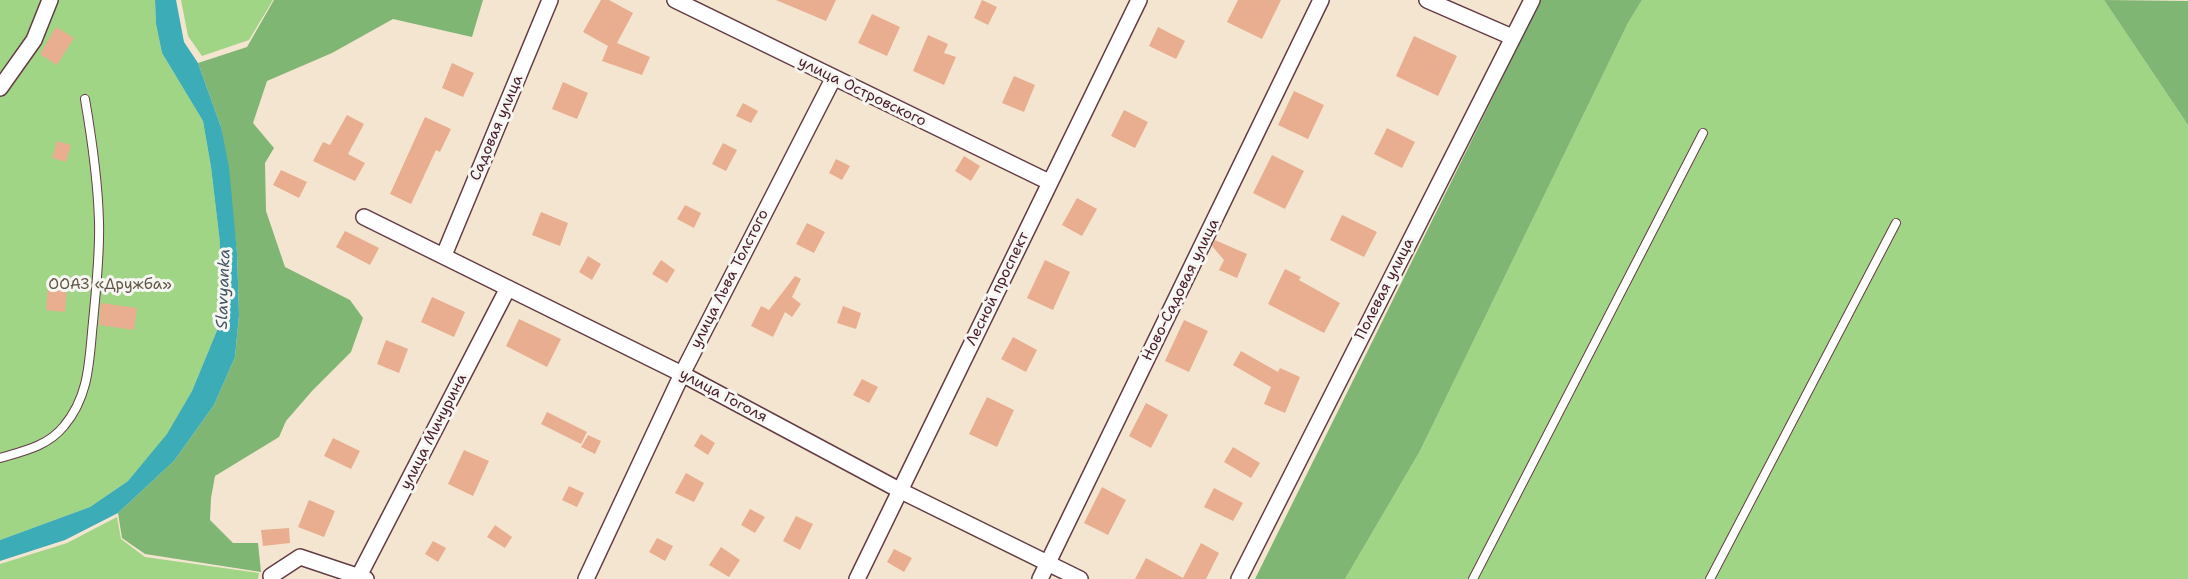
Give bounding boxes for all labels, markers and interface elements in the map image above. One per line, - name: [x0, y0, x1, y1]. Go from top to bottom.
- street label: улица Островского: [795, 53, 929, 131]
- street label: Садовая улица: [467, 73, 527, 183]
- street label: улица Льва Толстого: [687, 207, 773, 351]
- street label: Ново-Садовая улица: [1139, 216, 1223, 364]
- street label: Лесной проспект: [963, 229, 1033, 349]
- street label: Полевая улица: [1352, 235, 1418, 343]
- water label: Slavyanka: [213, 249, 235, 329]
- park label: ООАЗ «Дружба»: [48, 276, 172, 294]
- street label: улица Гоголя: [676, 365, 770, 427]
- street label: улица Мичурина: [397, 371, 471, 493]

